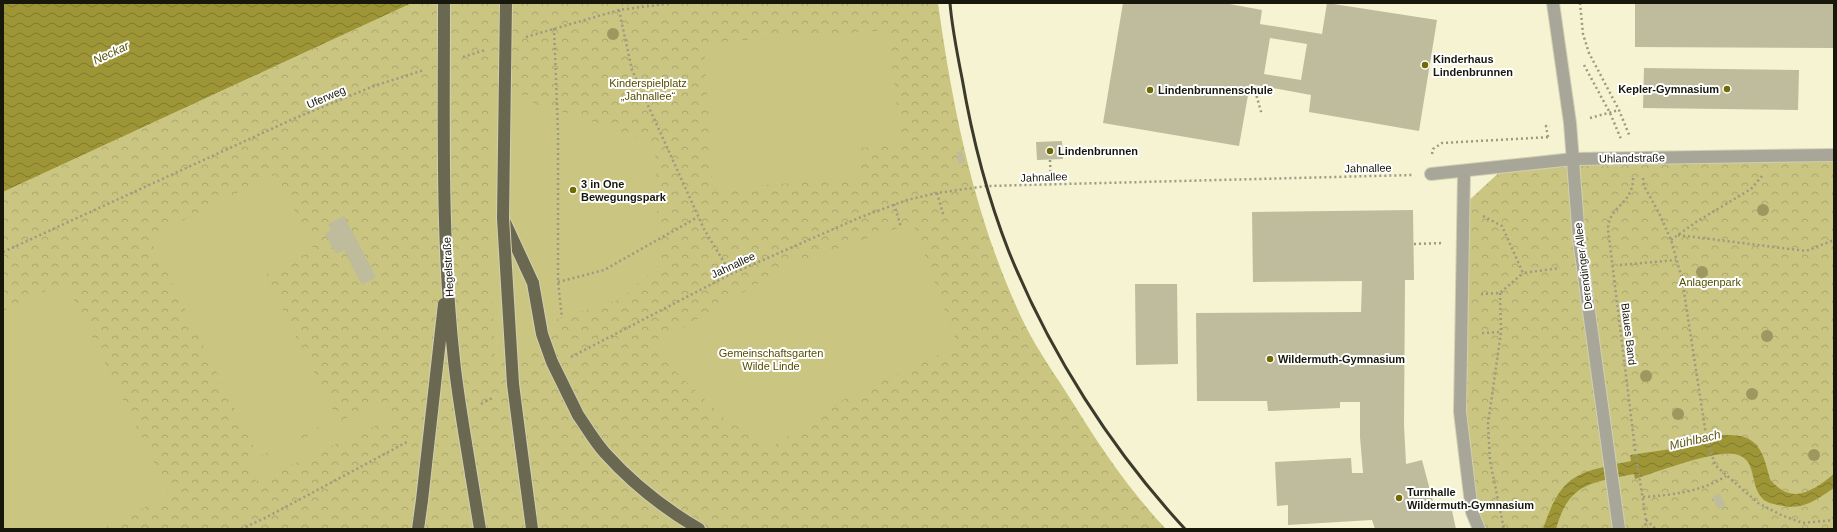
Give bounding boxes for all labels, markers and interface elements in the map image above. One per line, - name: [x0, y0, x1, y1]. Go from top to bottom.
- water label: Neckar: [91, 38, 132, 67]
- place label: Kinderhaus Lindenbrunnen: [1433, 53, 1513, 78]
- marker: Kinderhaus Lindenbrunnen: [1420, 60, 1430, 70]
- park label: Kinderspielplatz „Jahnallee“: [609, 77, 687, 102]
- street label: Uferweg: [305, 83, 347, 111]
- place label: Kepler-Gymnasium: [1618, 83, 1719, 95]
- place label: Lindenbrunnenschule: [1158, 84, 1273, 96]
- marker: Kepler-Gymnasium: [1722, 84, 1732, 94]
- marker: Lindenbrunnenschule: [1145, 85, 1155, 95]
- place label: Lindenbrunnen: [1058, 145, 1138, 157]
- marker: Lindenbrunnen: [1045, 146, 1055, 156]
- street label: Uhlandstraße: [1599, 151, 1665, 165]
- street label: Jahnallee: [1344, 162, 1392, 174]
- street label: Jahnallee: [1020, 170, 1068, 184]
- place label: 3 in One Bewegungspark: [581, 178, 667, 203]
- marker: 3 in One Bewegungspark: [568, 185, 578, 195]
- street label: Derendinger Allee: [1572, 222, 1594, 310]
- street label: Hegelstraße: [440, 237, 456, 297]
- street label: Jahnallee: [709, 250, 757, 280]
- park label: Anlagenpark: [1679, 276, 1741, 288]
- street label: Blaues Band: [1619, 302, 1639, 366]
- park label: Gemeinschaftsgarten Wilde Linde: [719, 347, 823, 372]
- place label: Wildermuth-Gymnasium: [1278, 353, 1405, 365]
- marker: Wildermuth-Gymnasium: [1265, 354, 1275, 364]
- water label: Mühlbach: [1668, 427, 1722, 453]
- place label: Turnhalle Wildermuth-Gymnasium: [1407, 486, 1534, 511]
- marker: Turnhalle Wildermuth-Gymnasium: [1394, 493, 1404, 503]

